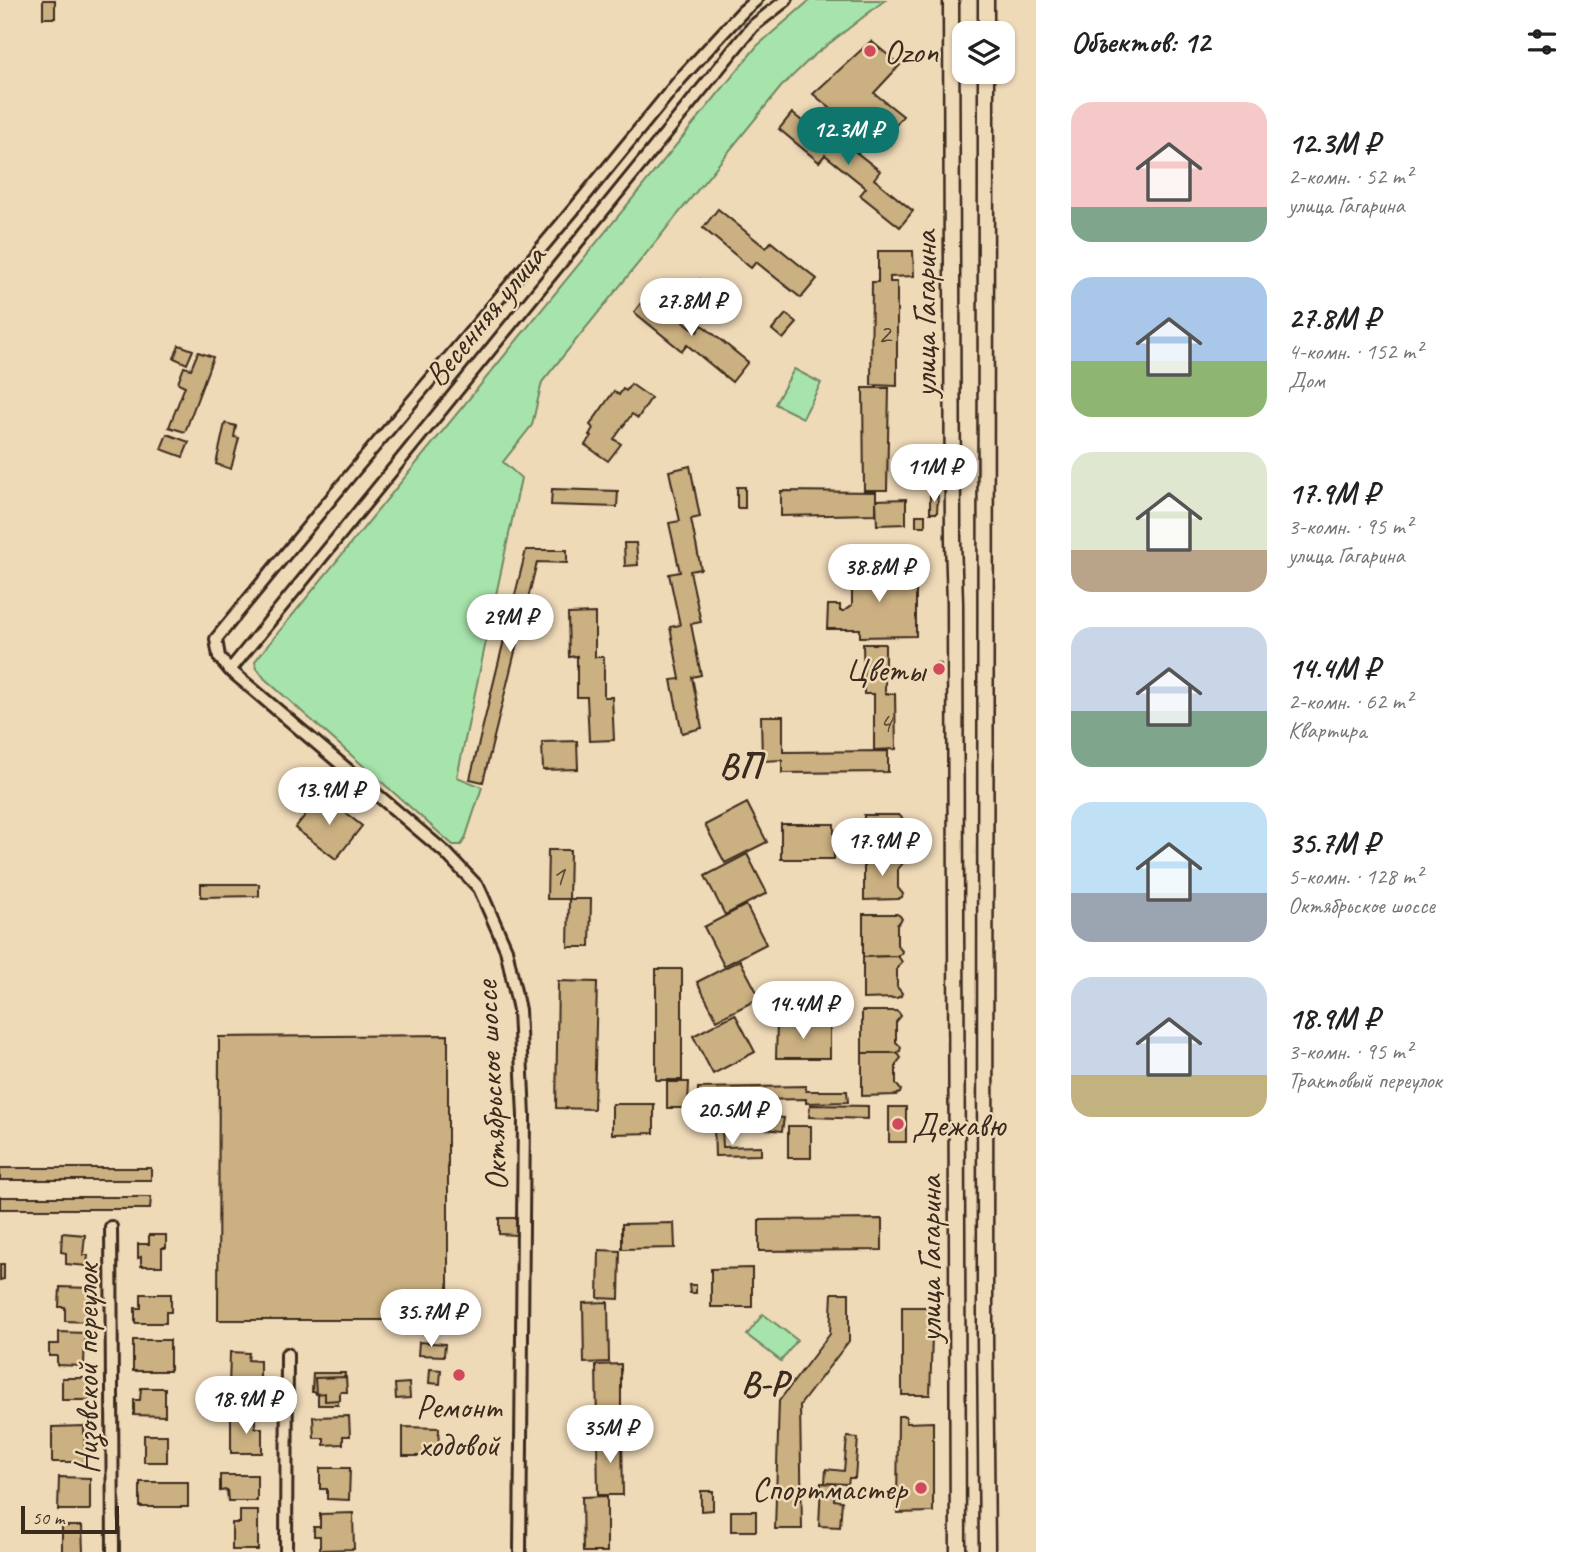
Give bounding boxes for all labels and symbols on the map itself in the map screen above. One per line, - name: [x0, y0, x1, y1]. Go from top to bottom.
- place label: Ozon: [884, 31, 938, 73]
- marker: Ozon: [862, 43, 878, 59]
- pin: 12.3M ₽: [783, 108, 913, 167]
- street label: улица Гагарина: [904, 228, 946, 400]
- street label: Весенняя улица: [415, 234, 556, 395]
- pin: 27.8M ₽: [626, 278, 756, 338]
- house number: 2: [877, 314, 893, 352]
- pin: 11M ₽: [885, 444, 983, 504]
- pin: 38.8M ₽: [814, 544, 944, 604]
- pin: 29M ₽: [461, 594, 559, 654]
- place label: Цветы: [846, 649, 928, 691]
- marker: Цветы: [931, 661, 947, 677]
- house number: 4: [878, 703, 894, 741]
- district label: ВП: [719, 743, 767, 788]
- pin: 13.9M ₽: [264, 768, 394, 827]
- pin: 17.9M ₽: [817, 818, 947, 878]
- house number: 1: [551, 856, 566, 894]
- street label: Октябрьское шоссе: [464, 977, 517, 1192]
- pin: 14.4M ₽: [738, 982, 868, 1041]
- pin: 20.5M ₽: [667, 1088, 797, 1147]
- place label: Дежавю: [912, 1104, 1007, 1146]
- marker: Дежавю: [890, 1116, 906, 1132]
- street label: улица Гагарина: [909, 1173, 951, 1345]
- street label: Низовской переулок: [66, 1261, 108, 1474]
- pin: 35.7M ₽: [366, 1290, 496, 1349]
- district label: В-Р: [741, 1361, 793, 1406]
- marker: Ремонт ходовой: [451, 1367, 467, 1383]
- pin: 18.9M ₽: [181, 1376, 311, 1436]
- place label: Ремонт ходовой: [416, 1386, 503, 1466]
- pin: 35M ₽: [561, 1406, 659, 1465]
- place label: Спортмастер: [752, 1468, 909, 1510]
- marker: Спортмастер: [913, 1480, 929, 1496]
- scale bar: [21, 1503, 119, 1535]

